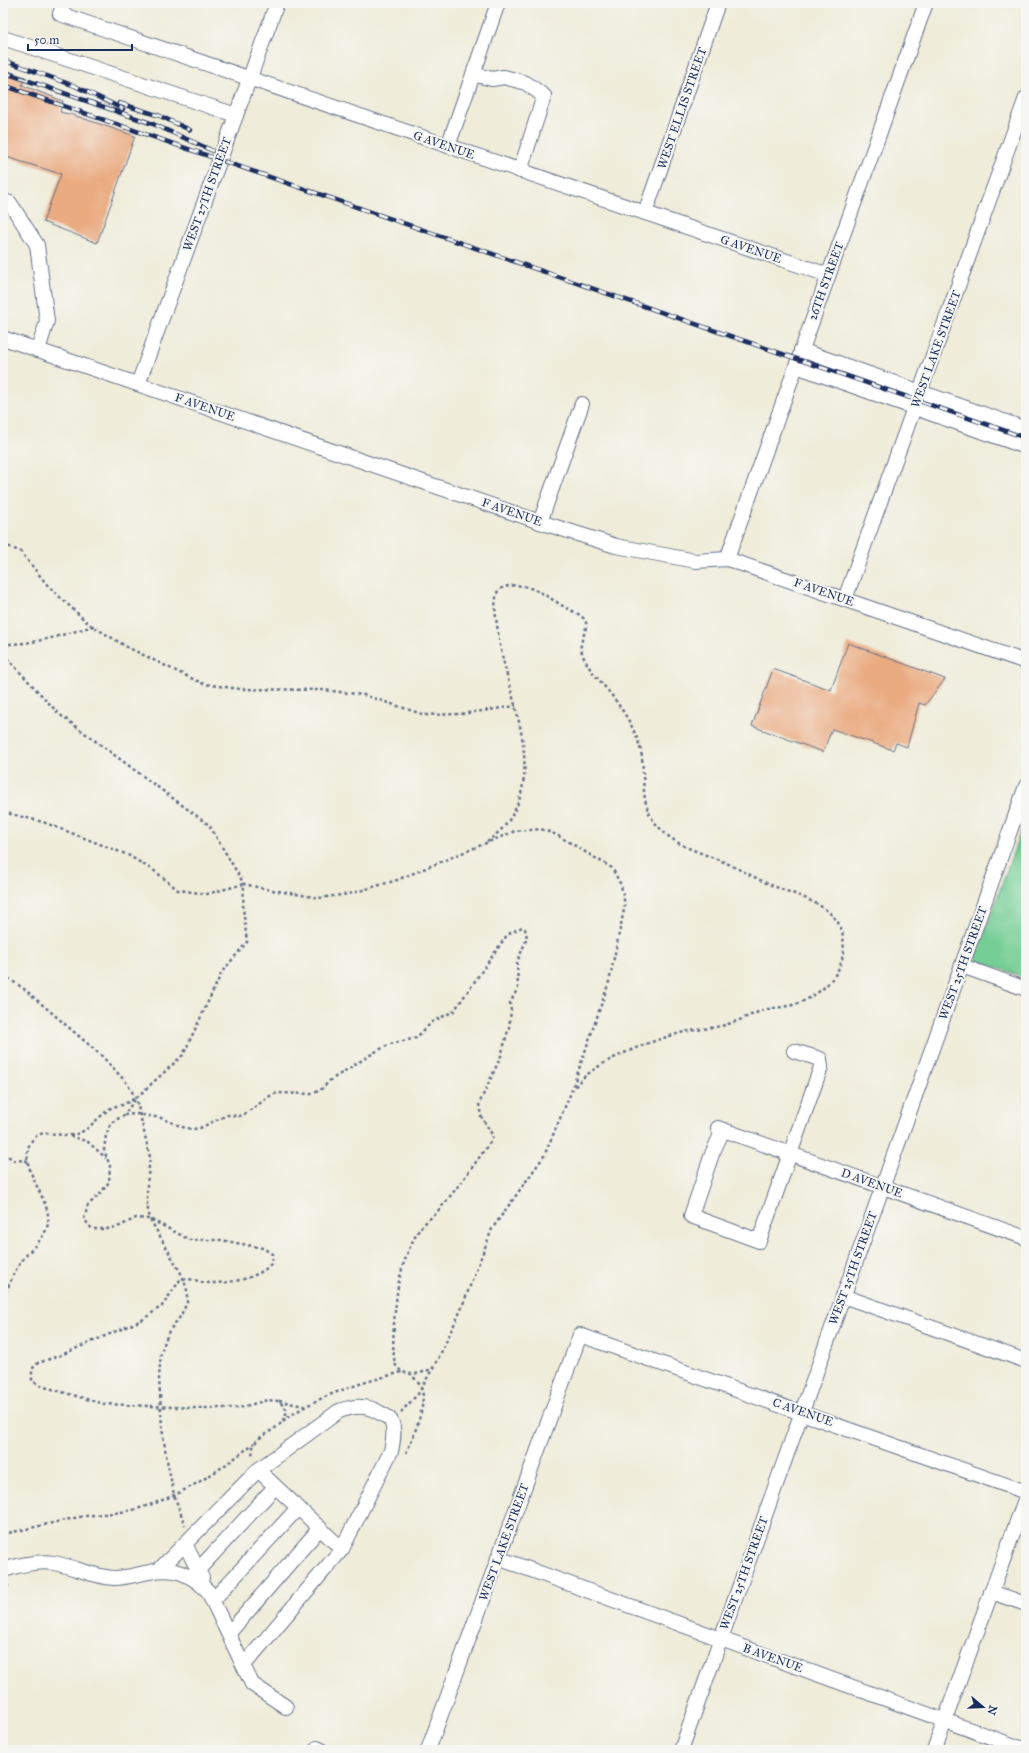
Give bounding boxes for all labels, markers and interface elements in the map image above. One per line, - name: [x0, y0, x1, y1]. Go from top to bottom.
- scale bar: [28, 26, 132, 52]
- text: 50 m: [34, 33, 59, 47]
- street label: WEST ELLIS STREET: [655, 45, 709, 171]
- street label: G AVENUE: [412, 128, 477, 162]
- street label: WEST 27TH STREET: [180, 135, 234, 253]
- street label: G AVENUE: [719, 232, 784, 266]
- street label: 26TH STREET: [805, 240, 847, 322]
- street label: WEST LAKE STREET: [908, 288, 964, 410]
- street label: F AVENUE: [173, 390, 237, 424]
- street label: F AVENUE: [480, 495, 544, 529]
- street label: F AVENUE: [792, 575, 856, 609]
- street label: WEST 25TH STREET: [936, 905, 990, 1021]
- street label: D AVENUE: [839, 1165, 905, 1201]
- street label: WEST 25TH STREET: [826, 1210, 880, 1326]
- street label: C AVENUE: [771, 1395, 836, 1429]
- street label: WEST LAKE STREET: [476, 1481, 532, 1603]
- street label: WEST 25TH STREET: [717, 1515, 771, 1631]
- street label: B AVENUE: [741, 1641, 805, 1675]
- north arrow: [963, 1687, 1003, 1727]
- text: N: [984, 1704, 1000, 1717]

